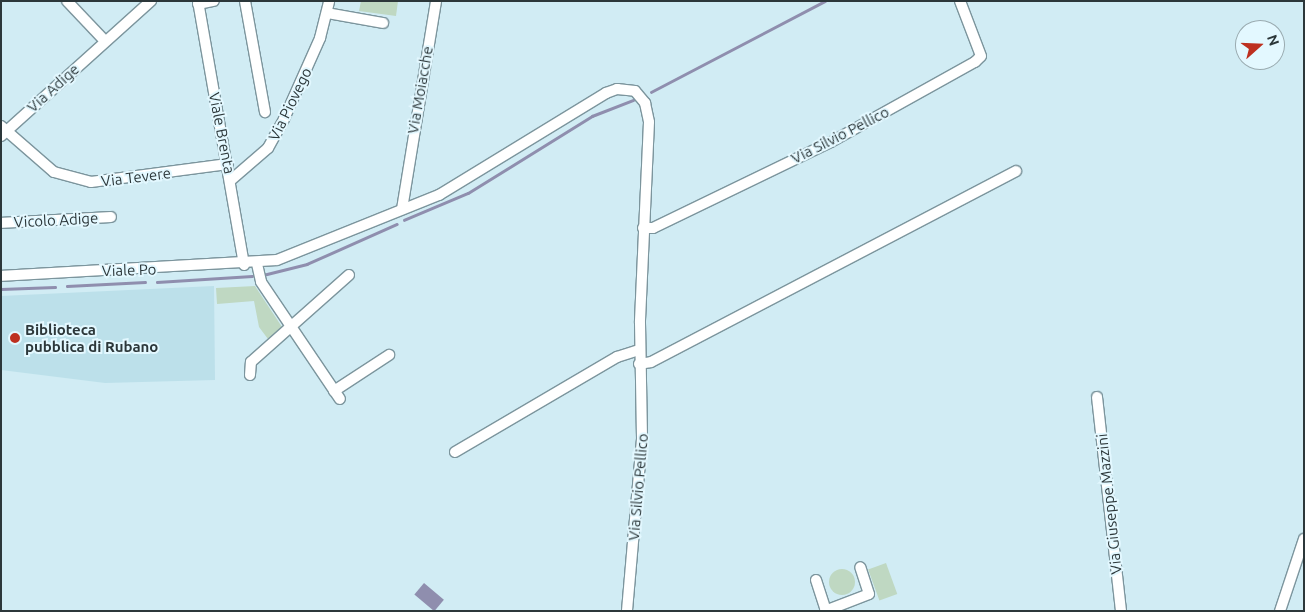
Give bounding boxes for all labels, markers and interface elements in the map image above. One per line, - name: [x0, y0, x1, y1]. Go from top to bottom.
- north arrow: [1235, 20, 1285, 70]
- text: N: [1264, 33, 1282, 48]
- street label: Via Moiacche: [403, 45, 437, 135]
- street label: Via Adige: [23, 60, 83, 116]
- street label: Via Piovego: [265, 64, 315, 144]
- street label: Viale Brenta: [205, 91, 239, 175]
- street label: Via Silvio Pellico: [788, 103, 892, 167]
- street label: Via Tevere: [100, 164, 172, 190]
- street label: Vicolo Adige: [13, 209, 99, 231]
- street label: Viale Po: [101, 260, 157, 280]
- place label: Biblioteca pubblica di Rubano: [25, 320, 158, 355]
- marker: Biblioteca pubblica di Rubano: [9, 332, 21, 344]
- street label: Via Silvio Pellico: [624, 433, 652, 541]
- street label: Via Giuseppe Mazzini: [1093, 433, 1125, 575]

